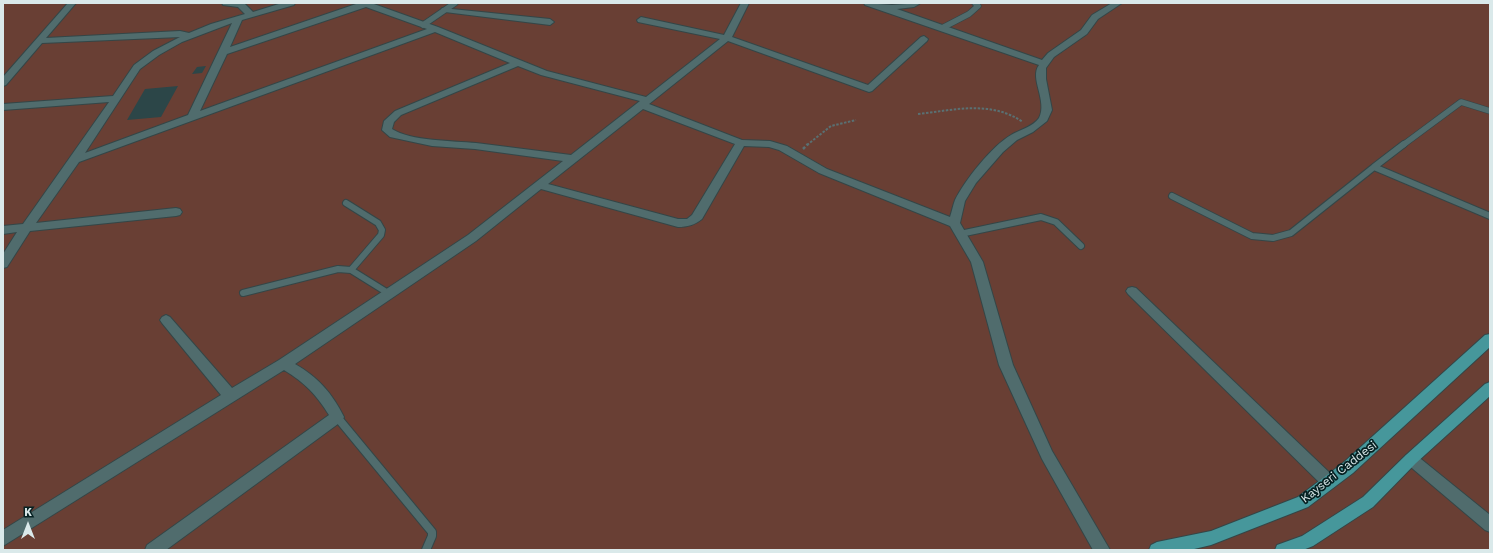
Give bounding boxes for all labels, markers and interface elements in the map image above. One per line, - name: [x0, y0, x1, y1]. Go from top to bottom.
- street label: Kayseri Caddesi: [1298, 438, 1380, 506]
- north arrow: [8, 505, 48, 545]
- text: K: [24, 506, 32, 519]

